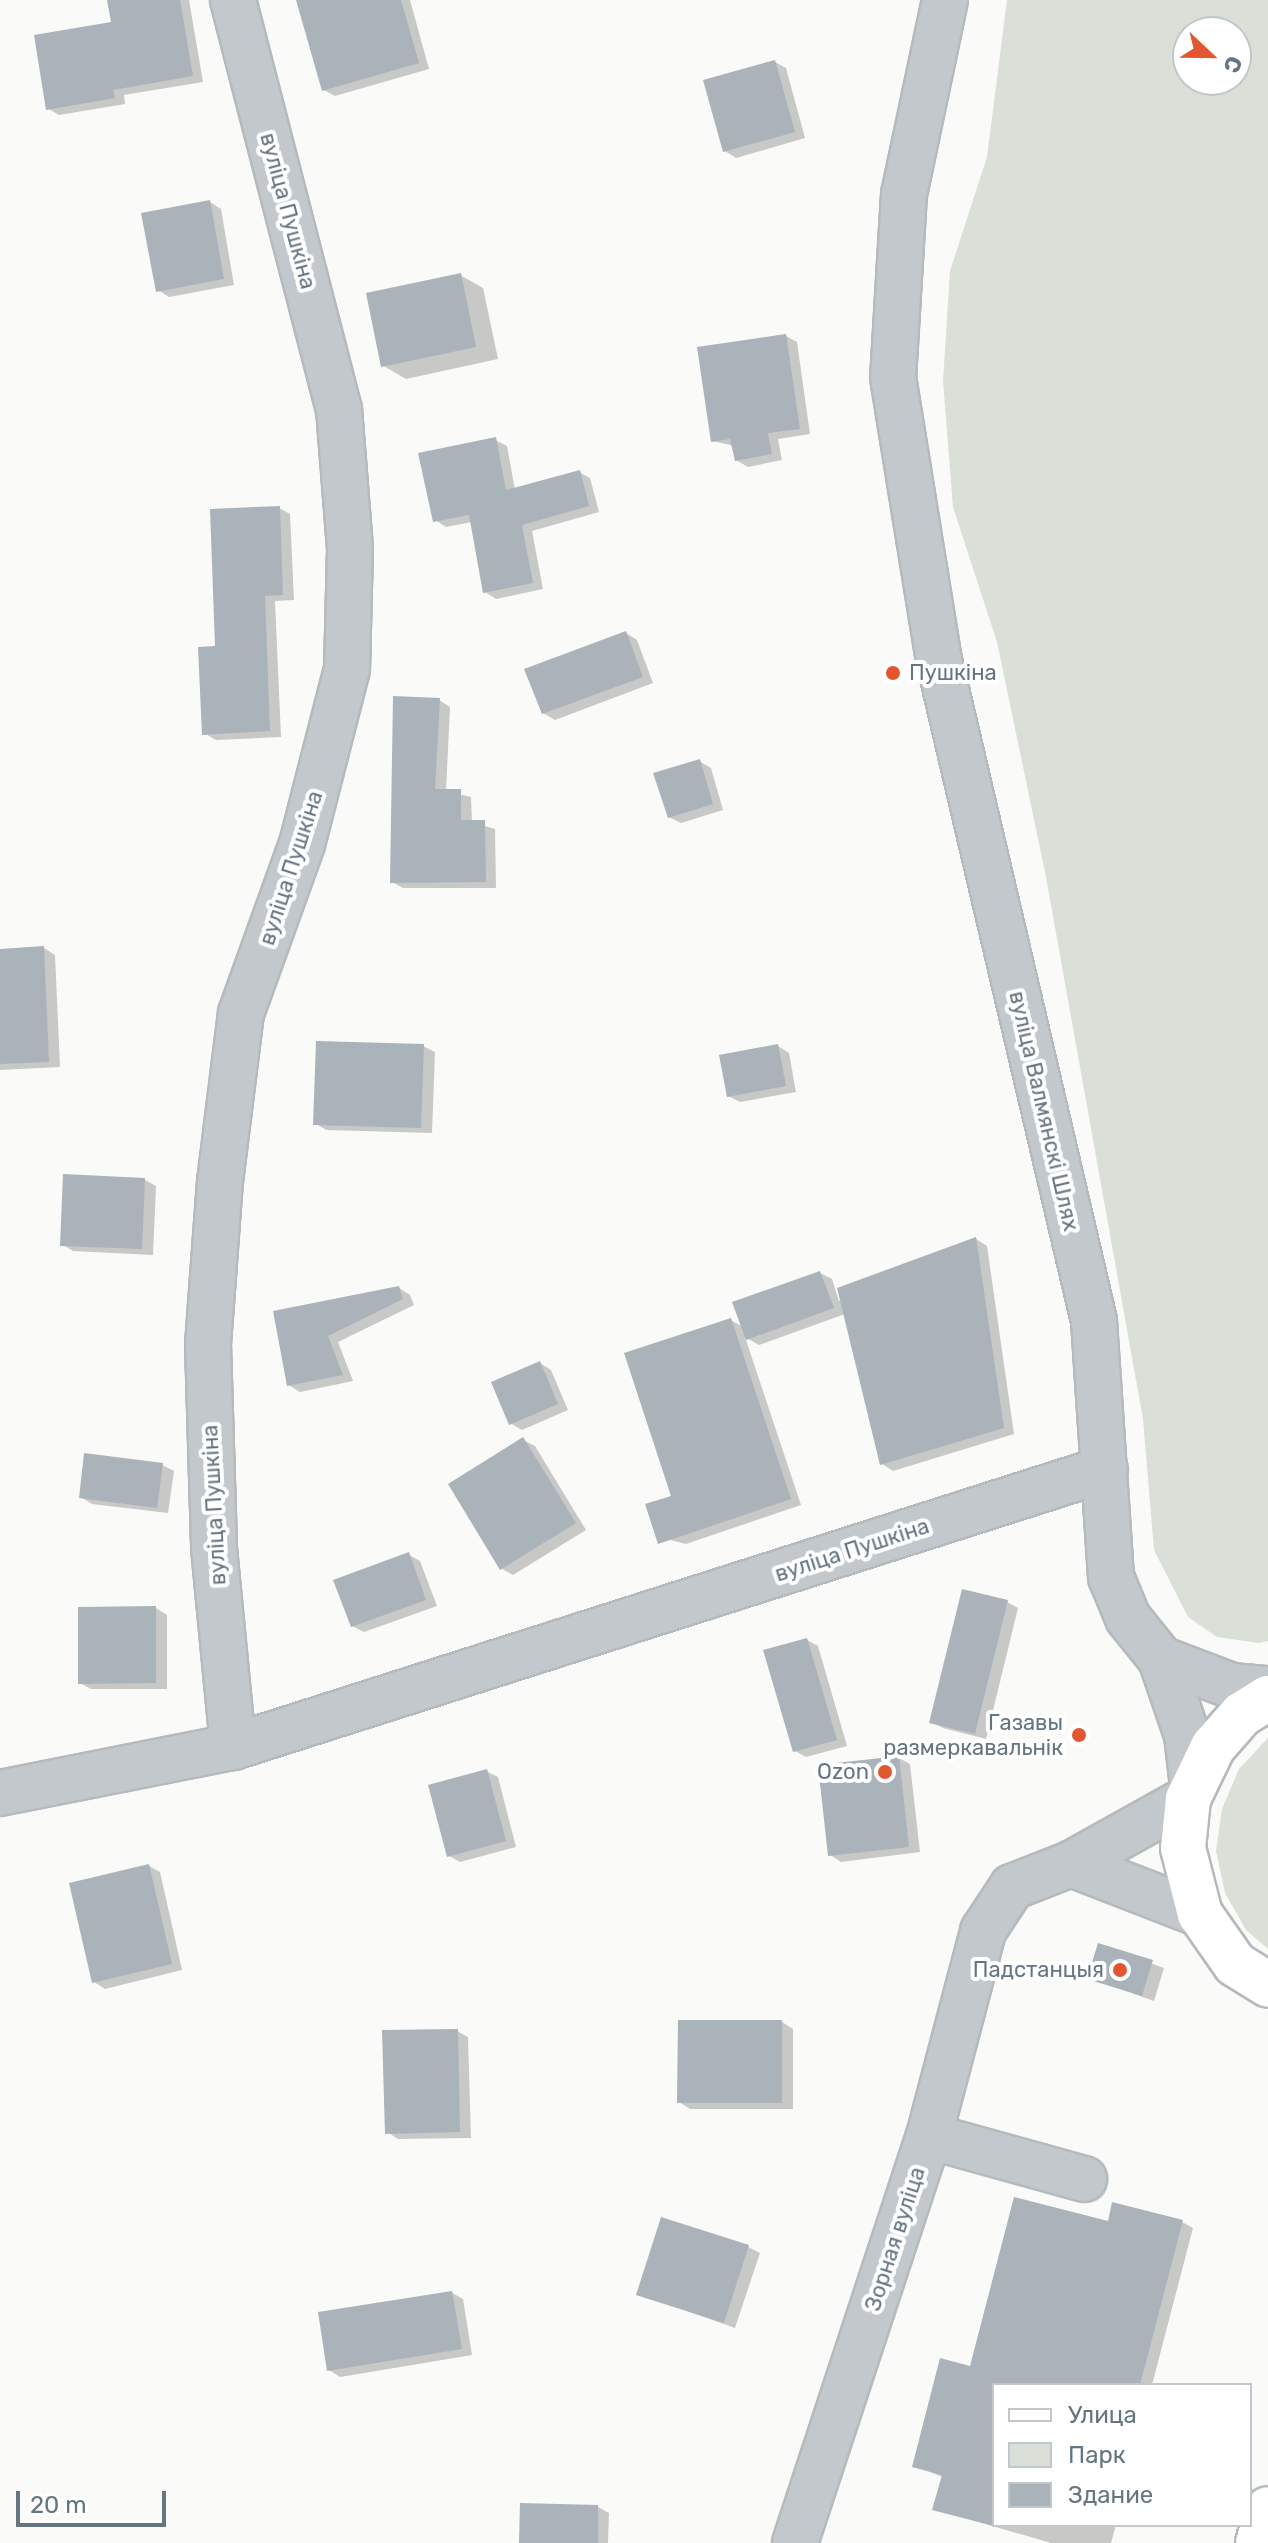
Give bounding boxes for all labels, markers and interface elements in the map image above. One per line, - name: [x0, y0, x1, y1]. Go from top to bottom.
- north arrow: [1172, 16, 1252, 96]
- text: С: [1217, 52, 1248, 77]
- street label: вуліца Пушкіна: [254, 130, 322, 292]
- place label: Пушкіна: [909, 660, 997, 686]
- marker: Пушкіна: [884, 664, 902, 682]
- street label: вуліца Пушкіна: [254, 788, 328, 948]
- street label: вуліца Валмянскі Шлях: [1004, 989, 1084, 1233]
- street label: вуліца Пушкіна: [197, 1424, 231, 1586]
- street label: вуліца Пушкіна: [772, 1513, 932, 1587]
- place label: Газавы размеркавальнік: [883, 1709, 1063, 1760]
- marker: Газавы размеркавальнік: [1070, 1726, 1088, 1744]
- place label: Ozon: [817, 1759, 869, 1785]
- marker: Ozon: [876, 1763, 894, 1781]
- place label: Падстанцыя: [973, 1957, 1104, 1983]
- marker: Падстанцыя: [1111, 1961, 1129, 1979]
- street label: Зорная вуліца: [859, 2164, 931, 2314]
- legend: [992, 2383, 1252, 2527]
- text: Улица: [1068, 2401, 1137, 2429]
- text: Парк: [1068, 2441, 1126, 2469]
- scale bar: [20, 2475, 170, 2525]
- text: Здание: [1068, 2481, 1153, 2509]
- text: 20 m: [30, 2491, 87, 2519]

